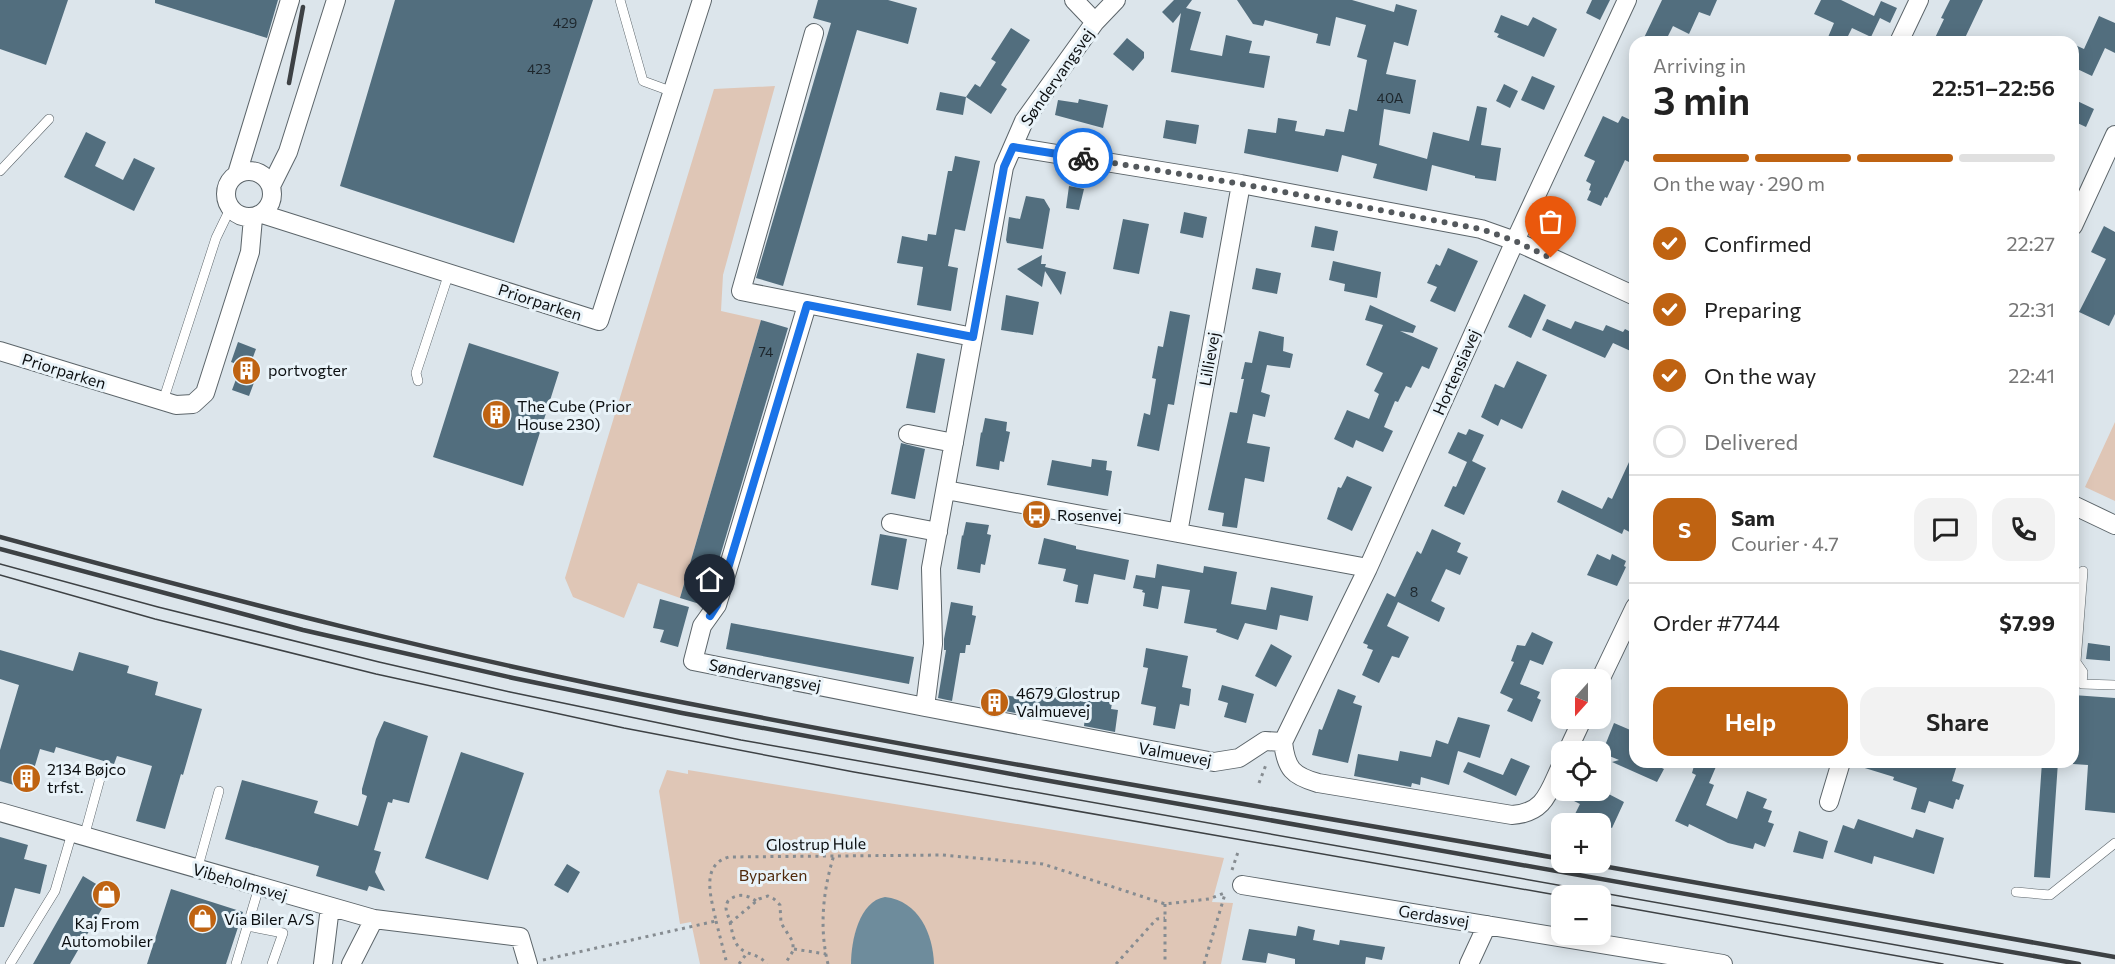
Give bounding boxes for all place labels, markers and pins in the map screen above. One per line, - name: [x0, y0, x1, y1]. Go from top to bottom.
- pin: [1525, 196, 1576, 258]
- building icon: portvogter: [231, 354, 263, 386]
- place label: portvogter: [268, 360, 348, 379]
- place label: The Cube (Prior House 230): [517, 396, 632, 433]
- building icon: The Cube (Prior House 230): [480, 399, 512, 431]
- bus stop icon: Rosenvej: [1020, 499, 1052, 531]
- place label: Rosenvej: [1057, 505, 1122, 524]
- pin: [684, 554, 735, 616]
- place label: 4679 Glostrup Valmuevej: [1016, 683, 1120, 720]
- building icon: 4679 Glostrup Valmuevej: [979, 686, 1011, 718]
- place label: 2134 Bøjco trfst.: [47, 759, 126, 796]
- building icon: 2134 Bøjco trfst.: [10, 762, 42, 794]
- shop icon: Kaj From Automobiler: [91, 879, 123, 911]
- shop icon: Via Biler A/S: [187, 903, 219, 935]
- place label: Via Biler A/S: [224, 909, 314, 928]
- place label: Kaj From Automobiler: [61, 913, 154, 950]

